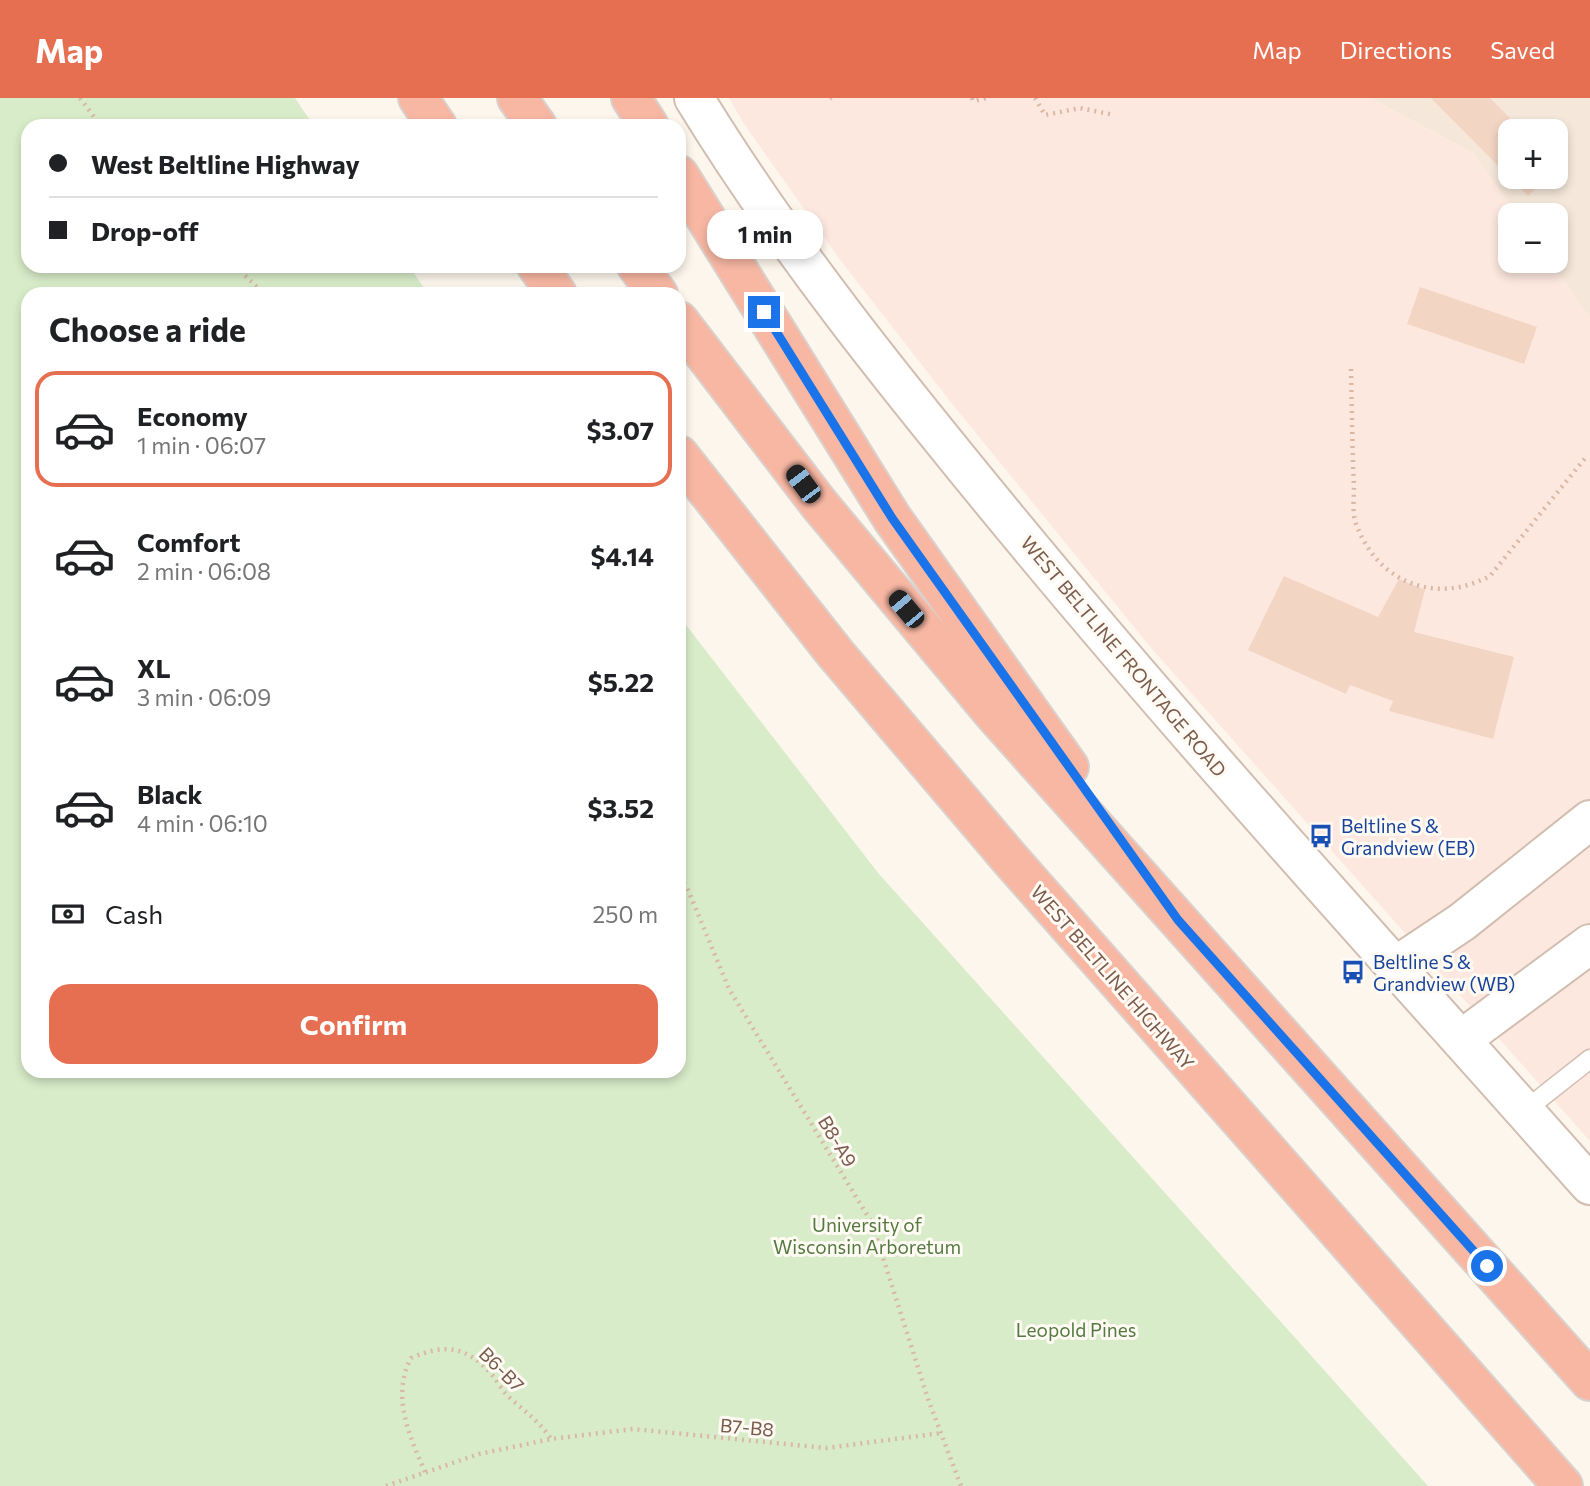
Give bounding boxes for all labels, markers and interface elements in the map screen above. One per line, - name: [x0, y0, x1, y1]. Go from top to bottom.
- text: Map: [35, 29, 103, 70]
- text: Map: [1252, 35, 1302, 64]
- text: Directions: [1340, 35, 1452, 64]
- text: Saved: [1490, 35, 1555, 64]
- map controls: [1498, 119, 1568, 273]
- button: +: [1498, 119, 1568, 189]
- text: West Beltline Highway: [91, 148, 360, 179]
- button: −: [1498, 203, 1568, 273]
- callout: 1 min: [706, 211, 822, 260]
- text: Drop-off: [91, 215, 198, 246]
- text: 1 min: [738, 220, 792, 248]
- route end: [748, 296, 780, 328]
- text: Choose a ride: [49, 309, 246, 349]
- icon: car: [53, 398, 116, 461]
- text: Economy: [137, 400, 248, 431]
- text: $3.07: [586, 414, 654, 445]
- text: 1 min · 06:07: [137, 431, 266, 459]
- car: [782, 461, 825, 507]
- icon: car: [53, 524, 116, 587]
- text: Comfort: [137, 526, 240, 557]
- street label: WEST BELTLINE FRONTAGE ROAD: [1016, 531, 1232, 781]
- text: $4.14: [591, 540, 654, 571]
- text: 2 min · 06:08: [137, 557, 271, 585]
- car: [885, 586, 928, 632]
- icon: car: [53, 650, 116, 713]
- text: XL: [137, 652, 171, 683]
- text: $5.22: [588, 666, 654, 697]
- text: 3 min · 06:09: [137, 683, 271, 711]
- icon: car: [53, 776, 116, 839]
- text: Black: [137, 778, 203, 809]
- text: $3.52: [587, 792, 654, 823]
- text: 4 min · 06:10: [137, 809, 268, 837]
- place label: Beltline S & Grandview (EB): [1341, 814, 1475, 859]
- bus stop icon: Beltline S & Grandview (EB): [1307, 822, 1335, 850]
- street label: WEST BELTLINE HIGHWAY: [1027, 880, 1199, 1074]
- icon: cash: [49, 895, 87, 933]
- text: Cash: [105, 898, 163, 929]
- text: 250 m: [593, 900, 658, 928]
- place label: Beltline S & Grandview (WB): [1373, 950, 1515, 995]
- bus stop icon: Beltline S & Grandview (WB): [1339, 958, 1367, 986]
- button: Confirm: [49, 984, 658, 1064]
- street label: B8-A9: [814, 1111, 862, 1171]
- park label: University of Wisconsin Arboretum: [773, 1213, 961, 1258]
- route start: [1471, 1250, 1503, 1282]
- park label: Leopold Pines: [1016, 1318, 1136, 1341]
- street label: B6-B7: [475, 1342, 529, 1396]
- street label: B7-B8: [719, 1413, 775, 1441]

